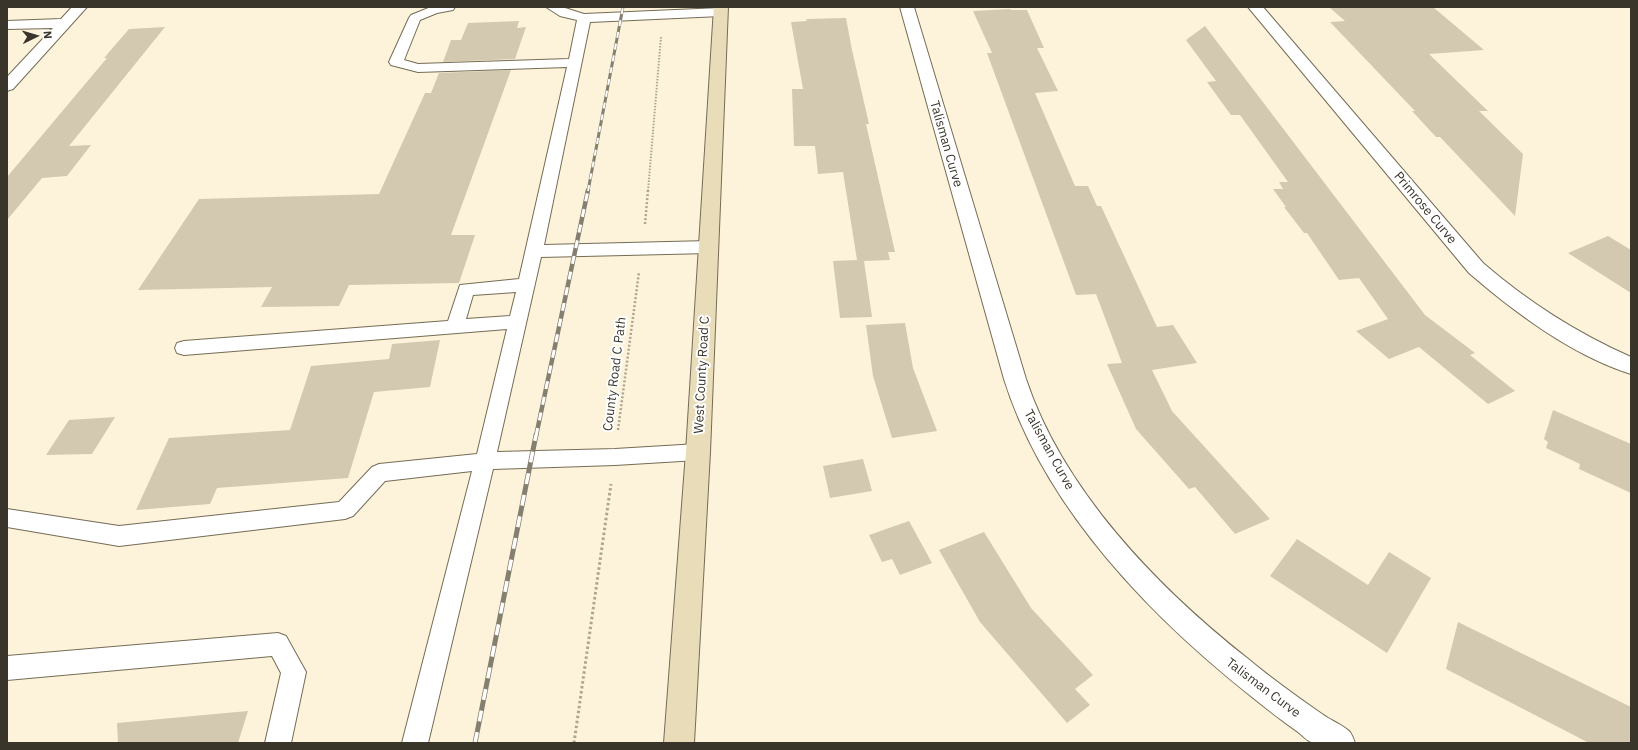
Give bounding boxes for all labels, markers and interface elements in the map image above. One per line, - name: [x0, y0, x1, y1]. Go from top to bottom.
- north arrow: [16, 16, 56, 56]
- text: N: [41, 30, 55, 40]
- street label: Talisman Curve: [926, 99, 966, 189]
- street label: Primrose Curve: [1390, 169, 1460, 247]
- street label: County Road C Path: [600, 316, 630, 432]
- street label: West County Road C: [691, 316, 713, 434]
- street label: Talisman Curve: [1021, 407, 1077, 493]
- street label: Talisman Curve: [1223, 655, 1303, 721]

